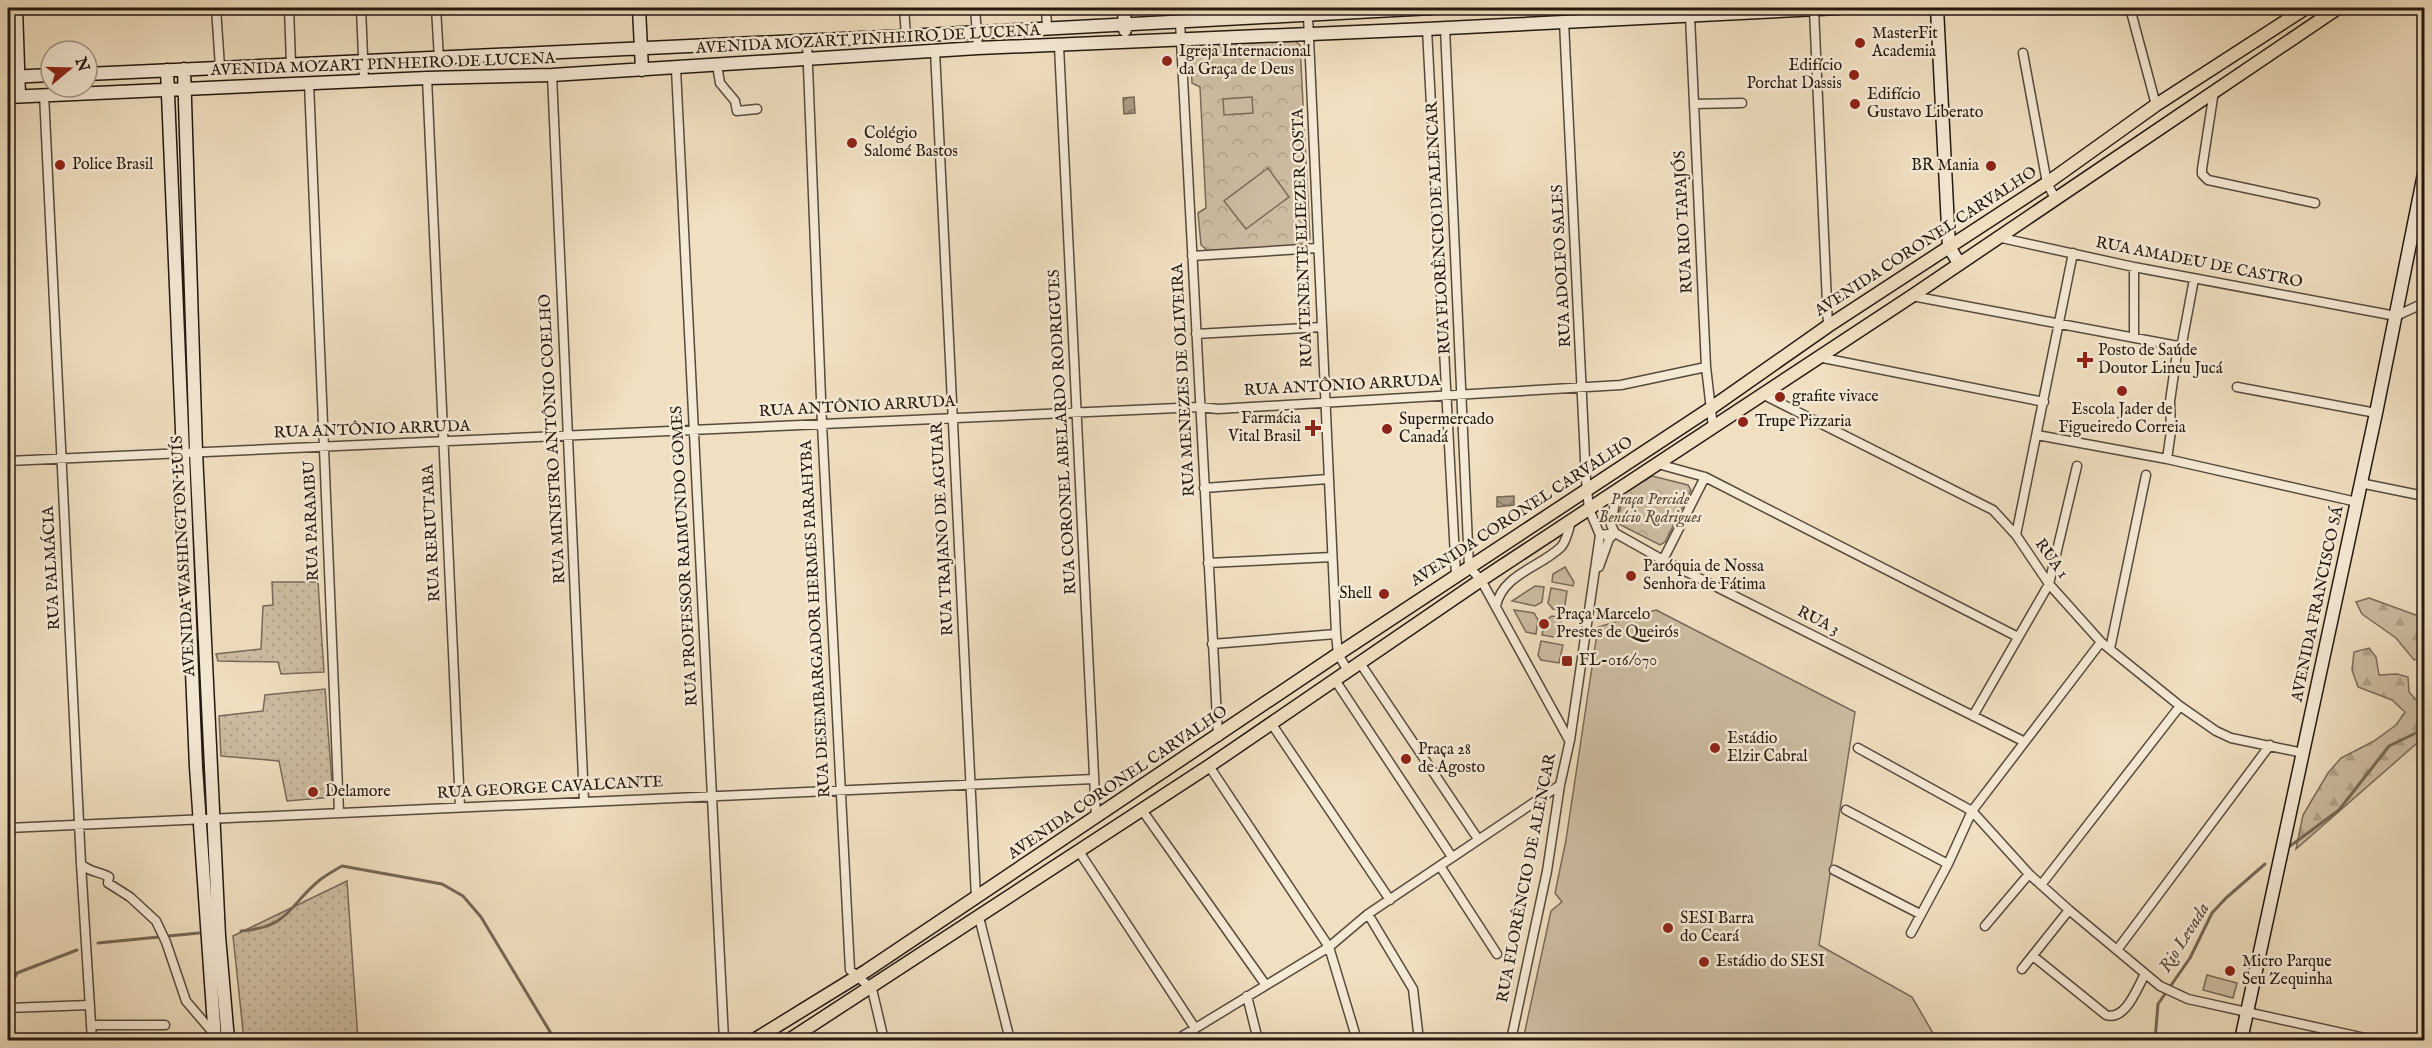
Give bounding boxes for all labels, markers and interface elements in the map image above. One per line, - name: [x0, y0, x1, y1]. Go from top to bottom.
- street label: AVENIDA MOZART PINHEIRO DE LUCENA: [694, 21, 1042, 59]
- place label: MasterFit Academia: [1871, 24, 1938, 62]
- marker: MasterFit Academia: [1853, 36, 1867, 50]
- north arrow: [39, 39, 99, 99]
- place label: Igreja Internacional da Graça de Deus: [1179, 42, 1312, 80]
- street label: AVENIDA MOZART PINHEIRO DE LUCENA: [209, 49, 557, 81]
- text: N: [69, 54, 93, 75]
- marker: Igreja Internacional da Graça de Deus: [1160, 54, 1174, 68]
- place label: Edifício Porchat Dassis: [1746, 56, 1842, 94]
- marker: Edifício Porchat Dassis: [1847, 68, 1861, 82]
- place label: Edifício Gustavo Liberato: [1867, 85, 1984, 123]
- marker: Edifício Gustavo Liberato: [1848, 97, 1862, 111]
- street label: RUA FLORÊNCIO DE ALENCAR: [1420, 100, 1456, 355]
- street label: RUA TENENTE ELIEZER COSTA: [1288, 107, 1318, 368]
- place label: Colégio Salomé Bastos: [864, 124, 958, 162]
- marker: Colégio Salomé Bastos: [845, 136, 859, 150]
- street label: RUA RIO TAPAJÓS: [1668, 150, 1698, 294]
- place label: Police Brasil: [72, 155, 154, 175]
- place label: BR Mania: [1911, 156, 1979, 176]
- marker: Police Brasil: [53, 158, 67, 172]
- marker: BR Mania: [1984, 159, 1998, 173]
- street label: AVENIDA CORONEL CARVALHO: [1810, 163, 2041, 322]
- street label: RUA ADOLFO SALES: [1548, 184, 1576, 348]
- street label: RUA AMADEU DE CASTRO: [2094, 233, 2304, 293]
- street label: RUA MENEZES DE OLIVEIRA: [1168, 262, 1200, 497]
- street label: RUA CORONEL ABELARDO RODRIGUES: [1044, 269, 1082, 595]
- street label: RUA MINISTRO ANTÔNIO COELHO: [533, 294, 571, 585]
- place label: Posto de Saúde Doutor Lineu Jucá: [2098, 341, 2223, 379]
- marker: Posto de Saúde Doutor Lineu Jucá: [2076, 351, 2094, 369]
- street label: RUA ANTÔNIO ARRUDA: [1243, 369, 1442, 401]
- marker: Escola Jader de Figueiredo Correia: [2115, 384, 2129, 398]
- place label: grafite vivace: [1792, 387, 1879, 407]
- street label: RUA ANTÔNIO ARRUDA: [758, 390, 957, 422]
- marker: grafite vivace: [1773, 390, 1787, 404]
- place label: Escola Jader de Figueiredo Correia: [2058, 400, 2186, 438]
- street label: RUA PROFESSOR RAIMUNDO GOMES: [667, 405, 703, 707]
- place label: Farmácia Vital Brasil: [1227, 409, 1302, 447]
- place label: Supermercado Canadá: [1399, 410, 1494, 448]
- place label: Trupe Pizzaria: [1755, 412, 1852, 432]
- street label: RUA ANTÔNIO ARRUDA: [273, 415, 472, 443]
- marker: Trupe Pizzaria: [1736, 415, 1750, 429]
- street label: RUA TRAJANO DE AGUIAR: [927, 421, 959, 636]
- marker: Farmácia Vital Brasil: [1306, 421, 1320, 435]
- marker: Supermercado Canadá: [1380, 422, 1394, 436]
- street label: AVENIDA CORONEL CARVALHO: [1406, 433, 1637, 592]
- street label: AVENIDA WASHINGTON LUÍS: [166, 435, 200, 678]
- street label: RUA DESEMBARGADOR HERMES PARAHYBA: [797, 438, 835, 799]
- street label: RUA PARAMBU: [300, 460, 324, 581]
- street label: RUA RERIUTABA: [418, 462, 446, 602]
- park label: Praça Percide Benício Rodrigues: [1598, 490, 1702, 528]
- street label: AVENIDA FRANCISCO SÁ: [2285, 503, 2349, 705]
- street label: RUA PALMÁCIA: [37, 504, 65, 631]
- street label: RUA 1: [2030, 535, 2072, 583]
- place label: Paróquia de Nossa Senhora de Fátima: [1643, 557, 1766, 595]
- marker: Paróquia de Nossa Senhora de Fátima: [1624, 569, 1638, 583]
- place label: Shell: [1339, 584, 1373, 604]
- marker: Shell: [1377, 587, 1391, 601]
- street label: RUA 3: [1794, 602, 1842, 640]
- place label: Praça Marcelo Prestes de Queirós: [1556, 605, 1679, 643]
- marker: Praça Marcelo Prestes de Queirós: [1537, 617, 1551, 631]
- place label: FL-016/070: [1579, 651, 1657, 671]
- marker: FL-016/070: [1560, 654, 1574, 668]
- street label: AVENIDA CORONEL CARVALHO: [1003, 702, 1232, 865]
- place label: Estádio Elzir Cabral: [1727, 729, 1808, 767]
- place label: Praça 28 de Agosto: [1418, 740, 1486, 778]
- marker: Estádio Elzir Cabral: [1708, 741, 1722, 755]
- street label: RUA FLORÊNCIO DE ALENCAR: [1491, 750, 1561, 1004]
- marker: Praça 28 de Agosto: [1399, 752, 1413, 766]
- street label: RUA GEORGE CAVALCANTE: [436, 772, 664, 804]
- place label: Delamore: [325, 782, 391, 802]
- marker: Delamore: [306, 785, 320, 799]
- water label: Rio Levada: [2155, 899, 2215, 977]
- place label: SESI Barra do Ceará: [1680, 909, 1754, 947]
- marker: SESI Barra do Ceará: [1661, 921, 1675, 935]
- place label: Estádio do SESI: [1716, 952, 1825, 972]
- place label: Micro Parque Seu Zequinha: [2242, 952, 2332, 990]
- marker: Estádio do SESI: [1697, 955, 1711, 969]
- marker: Micro Parque Seu Zequinha: [2223, 964, 2237, 978]

